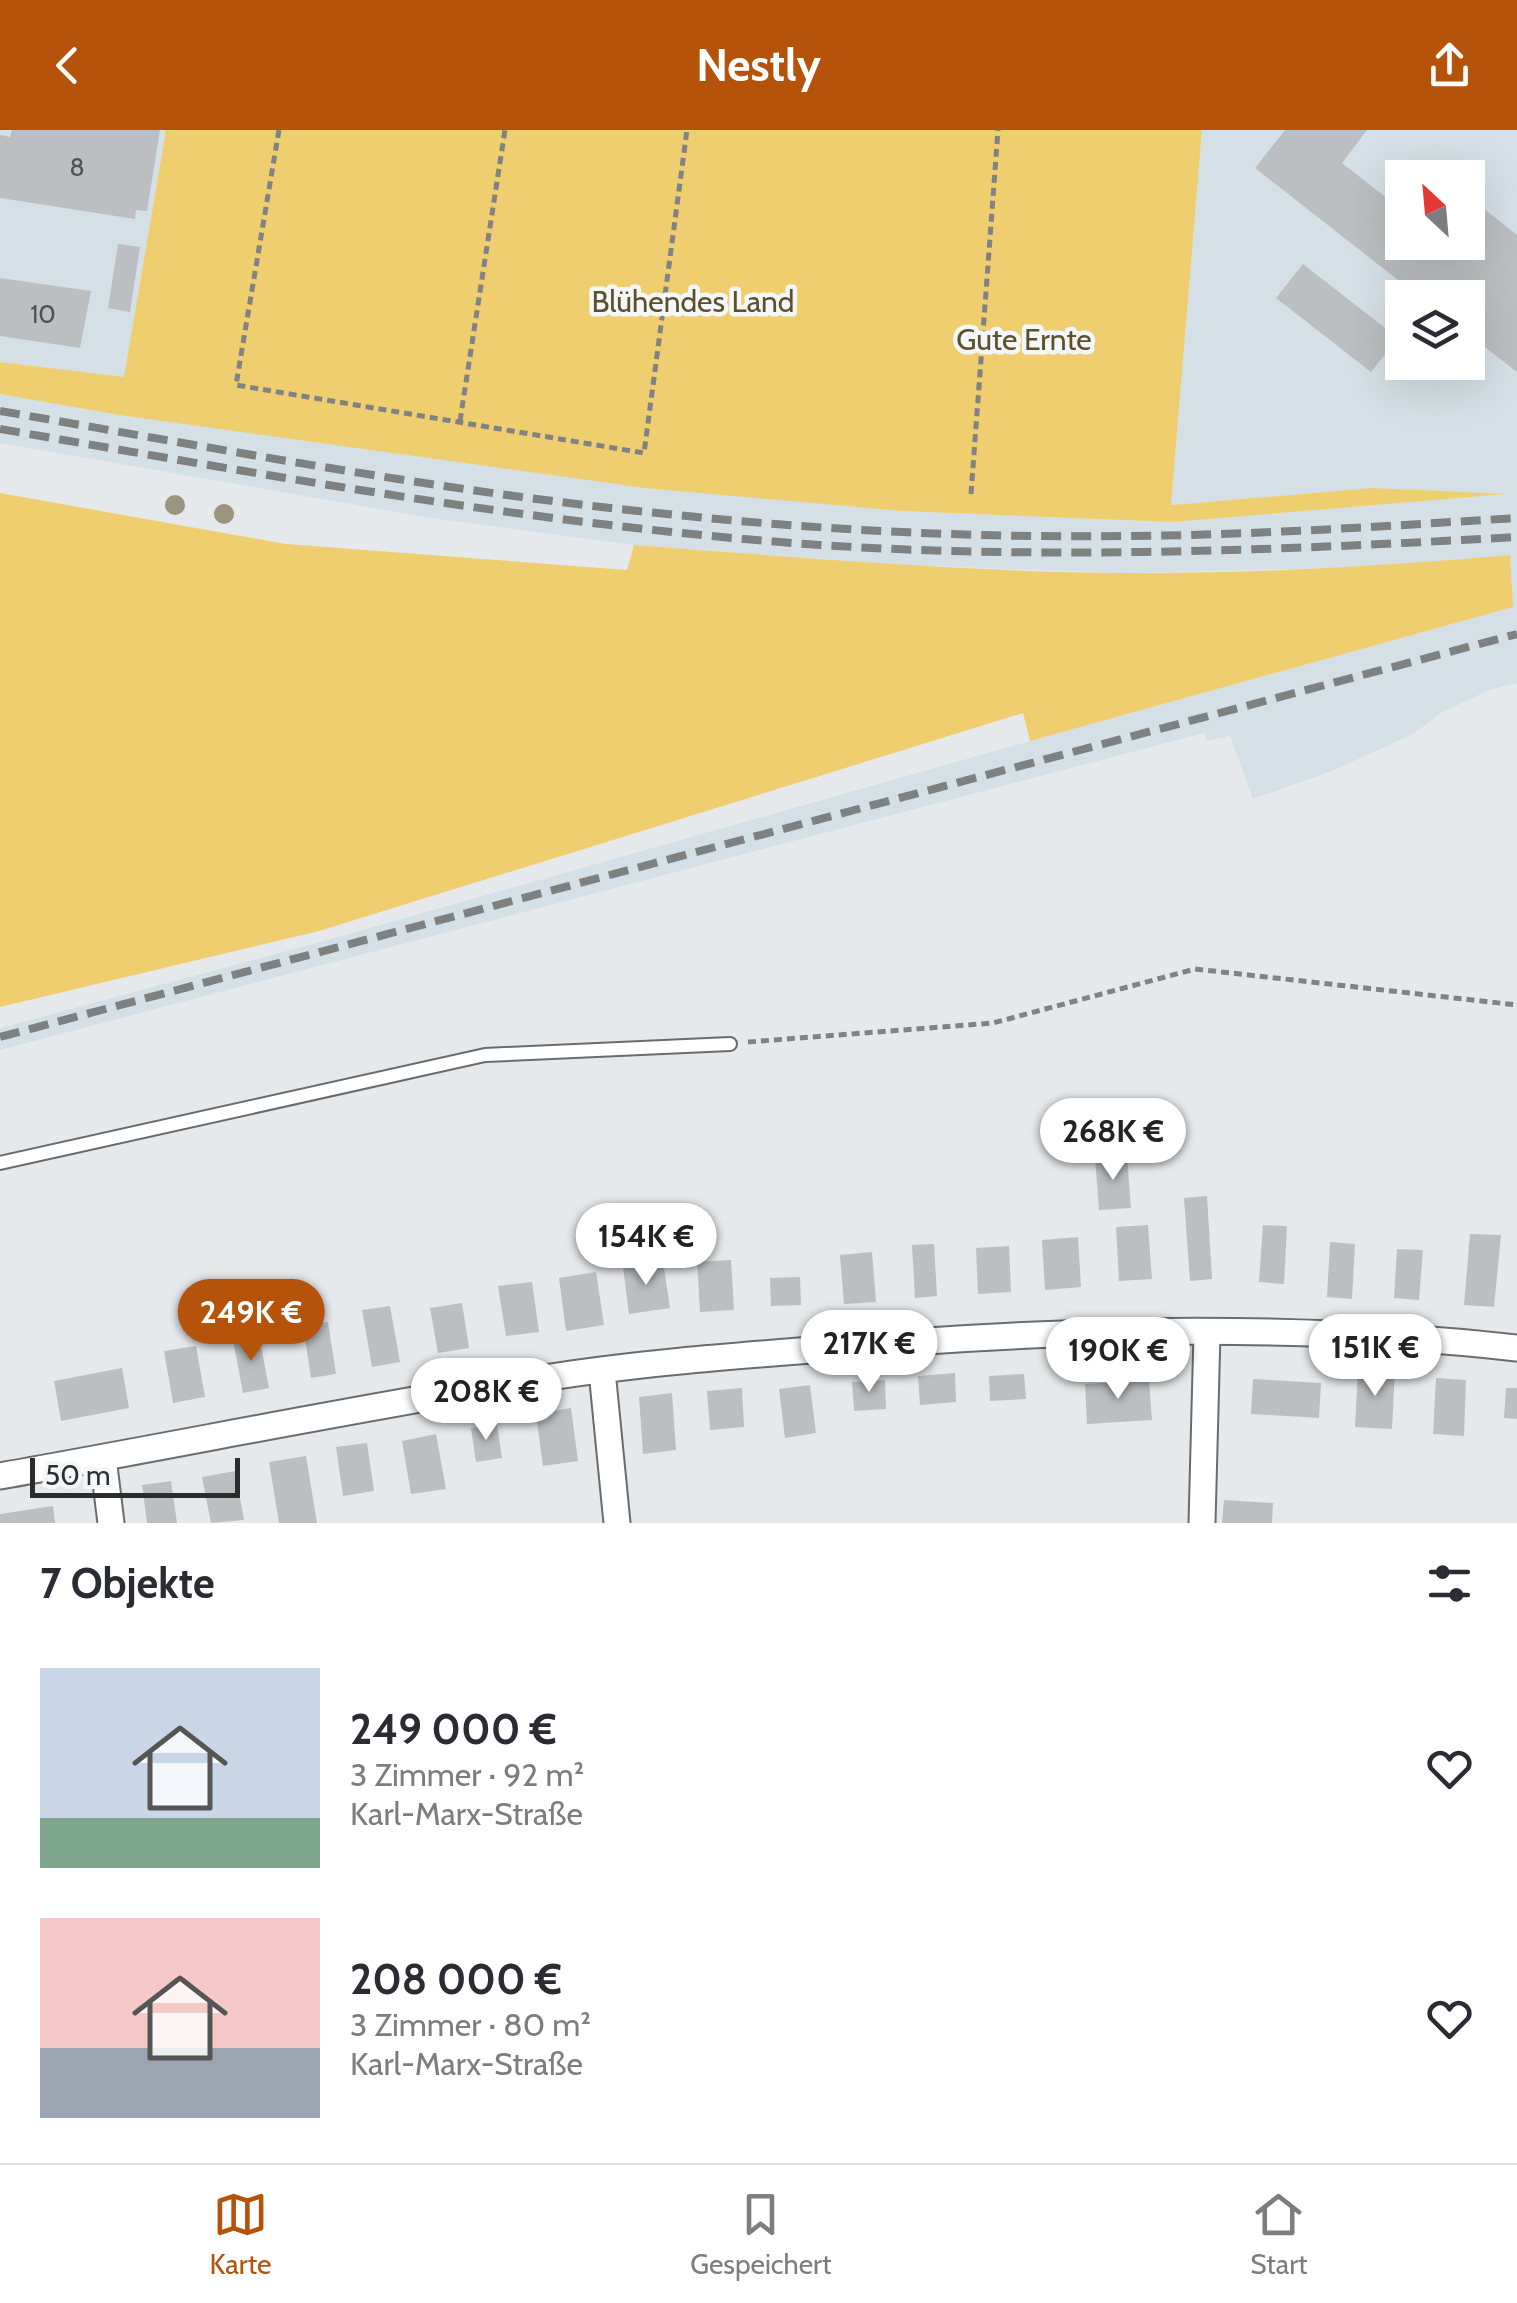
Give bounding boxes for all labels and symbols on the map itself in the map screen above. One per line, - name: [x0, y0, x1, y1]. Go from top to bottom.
- house number: 8: [69, 152, 85, 182]
- north arrow: [1385, 160, 1485, 260]
- park label: Blühendes Land: [592, 283, 794, 320]
- house number: 10: [30, 299, 56, 329]
- park label: Gute Ernte: [956, 321, 1092, 358]
- pin: 268K €: [1032, 1098, 1194, 1183]
- pin: 154K €: [565, 1203, 727, 1288]
- pin: 249K €: [170, 1279, 332, 1364]
- pin: 217K €: [788, 1310, 950, 1395]
- pin: 151K €: [1294, 1314, 1456, 1399]
- pin: 190K €: [1037, 1317, 1199, 1402]
- pin: 208K €: [405, 1358, 567, 1443]
- scale bar: [30, 1453, 240, 1498]

